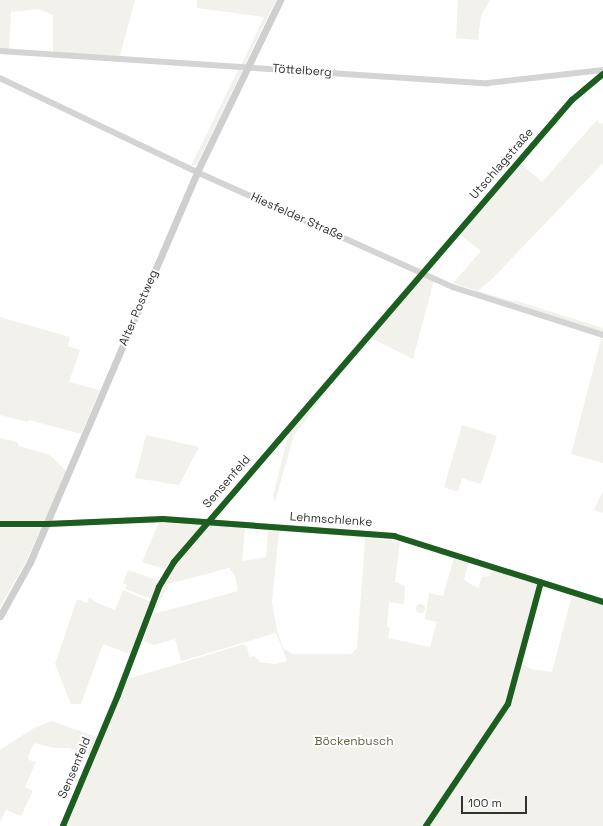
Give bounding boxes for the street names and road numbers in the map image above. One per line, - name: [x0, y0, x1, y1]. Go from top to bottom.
- street label: Töttelberg: [272, 62, 332, 80]
- street label: Utschlagstraße: [467, 126, 537, 202]
- street label: Hiesfelder Straße: [248, 190, 346, 244]
- street label: Alter Postweg: [117, 268, 161, 348]
- street label: Sensenfeld: [200, 453, 254, 511]
- street label: Lehmschlenke: [289, 510, 373, 530]
- street label: Sensenfeld: [56, 735, 94, 801]

